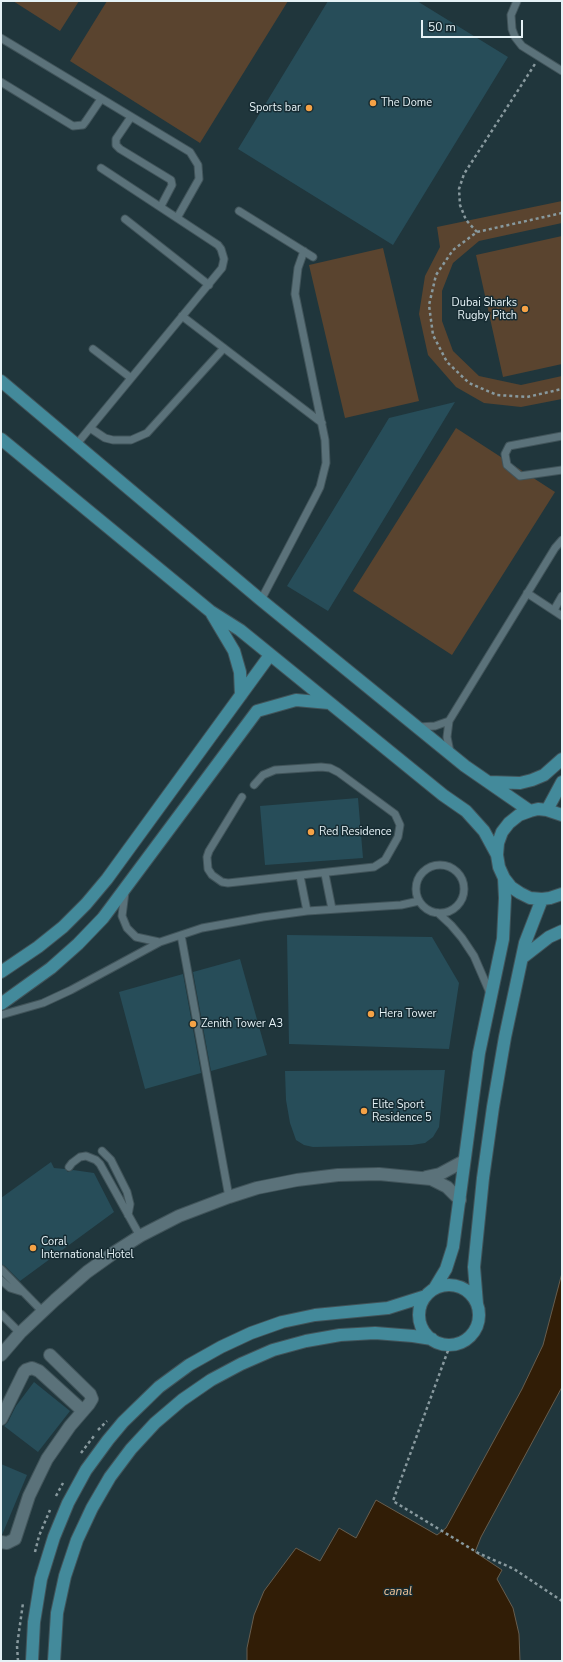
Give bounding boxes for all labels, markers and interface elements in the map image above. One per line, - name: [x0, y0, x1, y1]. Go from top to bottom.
- scale bar: [423, 12, 525, 38]
- text: 50 m: [428, 19, 456, 35]
- place label: The Dome: [381, 96, 432, 110]
- marker: The Dome: [368, 98, 378, 108]
- place label: Sports bar: [249, 101, 301, 115]
- marker: Sports bar: [304, 103, 314, 113]
- place label: Dubai Sharks Rugby Pitch: [452, 296, 517, 322]
- marker: Dubai Sharks Rugby Pitch: [520, 304, 530, 314]
- place label: Red Residence: [319, 825, 392, 839]
- marker: Red Residence: [306, 827, 316, 837]
- place label: Hera Tower: [379, 1007, 437, 1021]
- marker: Hera Tower: [366, 1009, 376, 1019]
- place label: Zenith Tower A3: [201, 1017, 283, 1031]
- marker: Zenith Tower A3: [188, 1019, 198, 1029]
- place label: Elite Sport Residence 5: [372, 1098, 432, 1124]
- marker: Elite Sport Residence 5: [359, 1106, 369, 1116]
- place label: Coral International Hotel: [41, 1235, 134, 1261]
- marker: Coral International Hotel: [28, 1243, 38, 1253]
- water label: canal: [384, 1585, 412, 1599]

